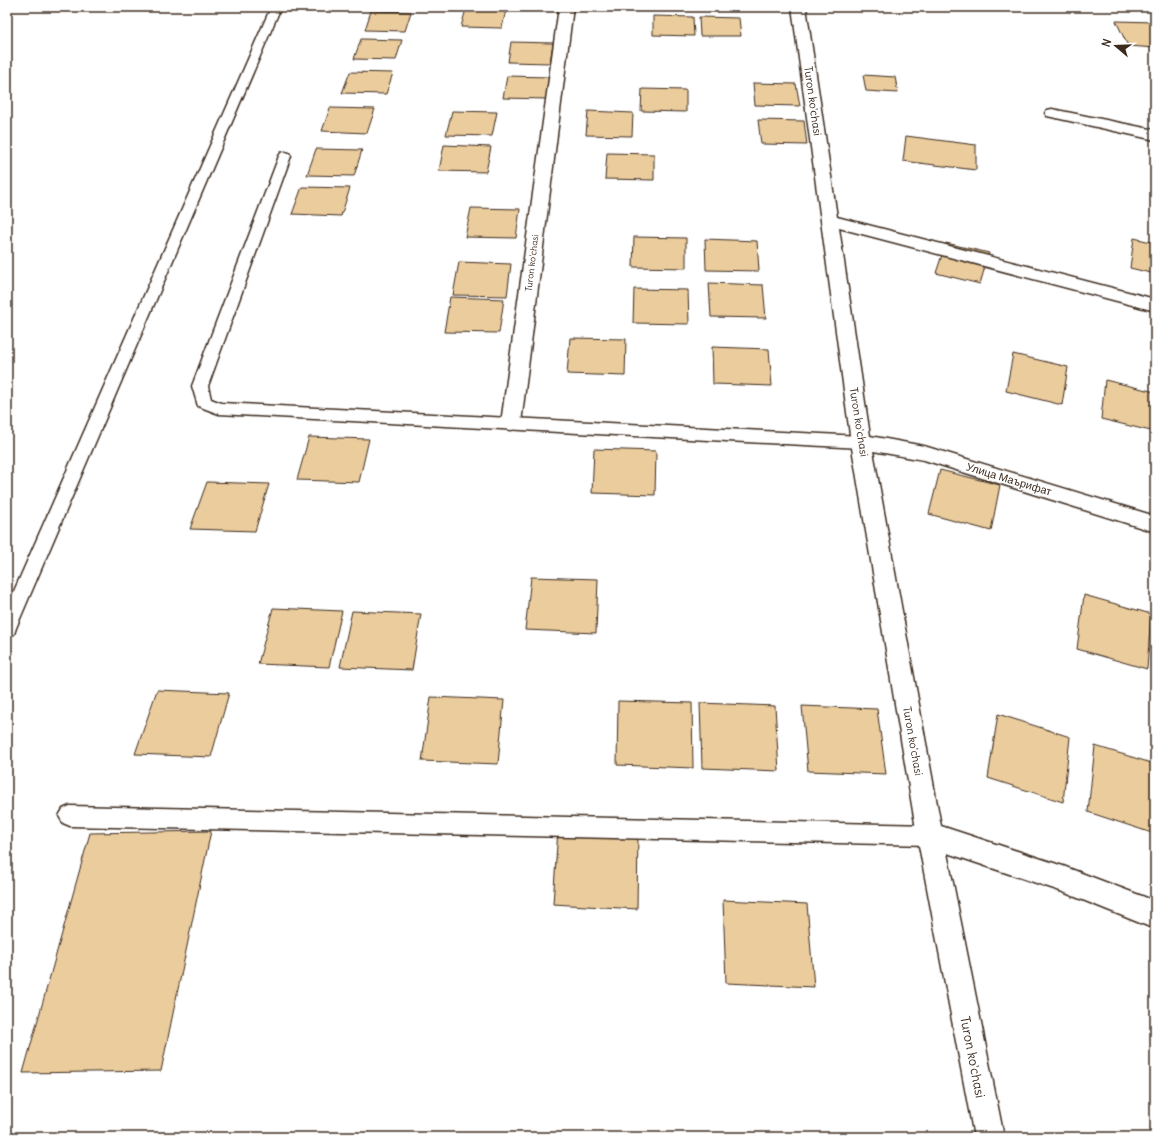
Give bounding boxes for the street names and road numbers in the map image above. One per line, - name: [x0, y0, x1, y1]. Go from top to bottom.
- street label: Turon ko'chasi: [801, 65, 825, 137]
- street label: Turon ko'chasi: [523, 234, 540, 292]
- street label: Turon ko'chasi: [847, 386, 871, 458]
- street label: Улица Маърифат: [965, 459, 1053, 499]
- street label: Turon ko'chasi: [900, 705, 926, 777]
- street label: Turon ko'chasi: [956, 1015, 989, 1099]

